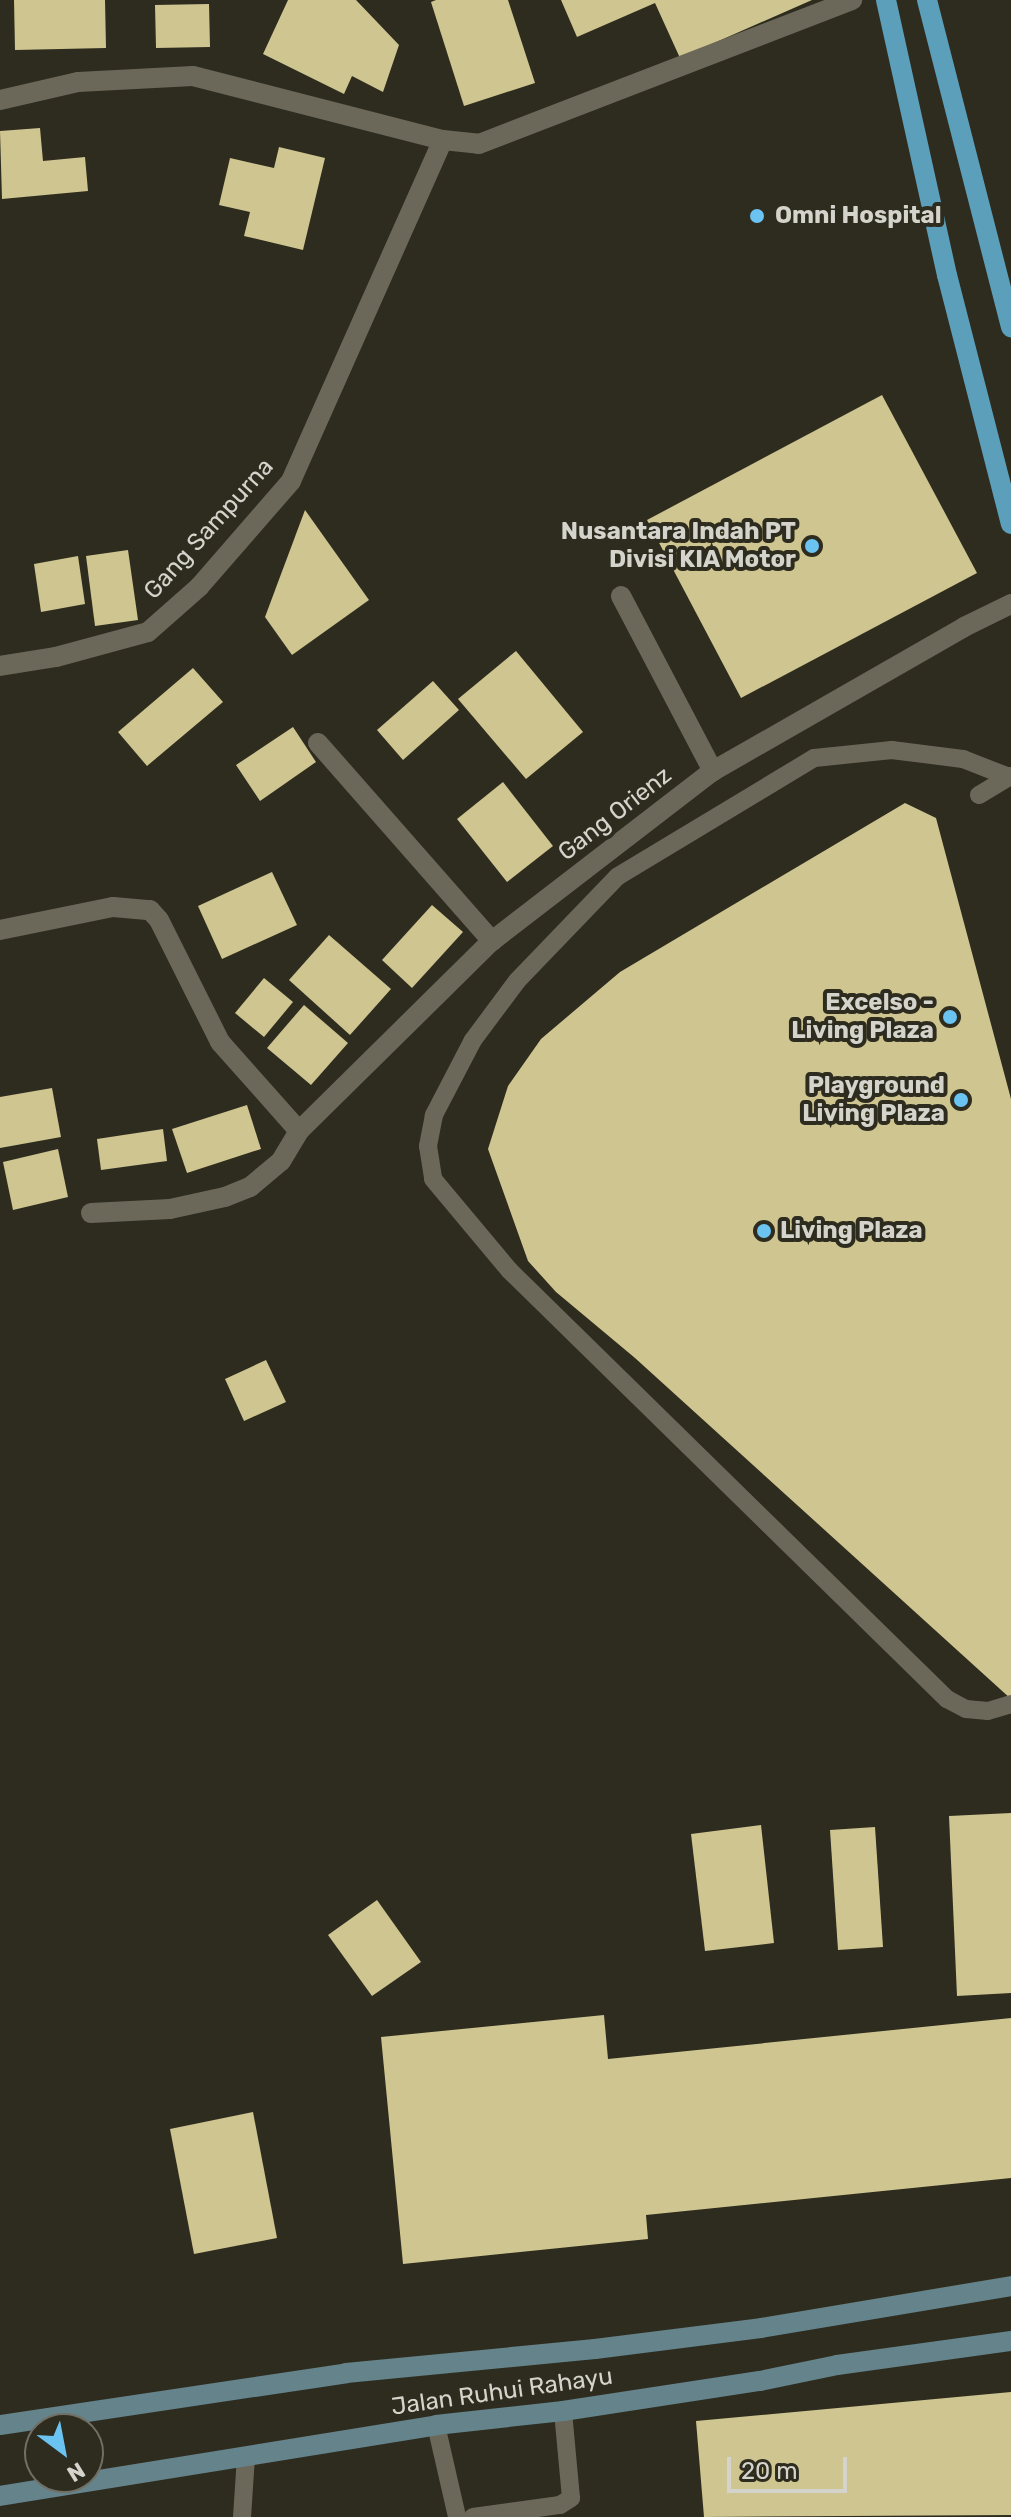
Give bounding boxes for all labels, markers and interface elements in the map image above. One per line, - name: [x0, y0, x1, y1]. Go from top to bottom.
- place label: Omni Hospital: [775, 202, 942, 230]
- marker: Omni Hospital: [746, 205, 768, 227]
- street label: Gang Sampurna: [138, 453, 280, 605]
- place label: Nusantara Indah PT Divisi KIA Motor: [561, 518, 796, 574]
- marker: Nusantara Indah PT Divisi KIA Motor: [803, 537, 821, 555]
- street label: Gang Orienz: [553, 761, 677, 867]
- place label: Excelso - Living Plaza: [791, 989, 934, 1045]
- marker: Excelso - Living Plaza: [941, 1008, 959, 1026]
- place label: Playground Living Plaza: [802, 1072, 945, 1128]
- marker: Playground Living Plaza: [952, 1091, 970, 1109]
- place label: Living Plaza: [780, 1217, 923, 1245]
- marker: Living Plaza: [755, 1222, 773, 1240]
- street label: Jalan Ruhui Rahayu: [390, 2362, 614, 2422]
- north arrow: [24, 2413, 104, 2493]
- scale bar: [731, 2441, 851, 2491]
- text: N: [62, 2456, 90, 2488]
- text: 20 m: [741, 2457, 798, 2485]

